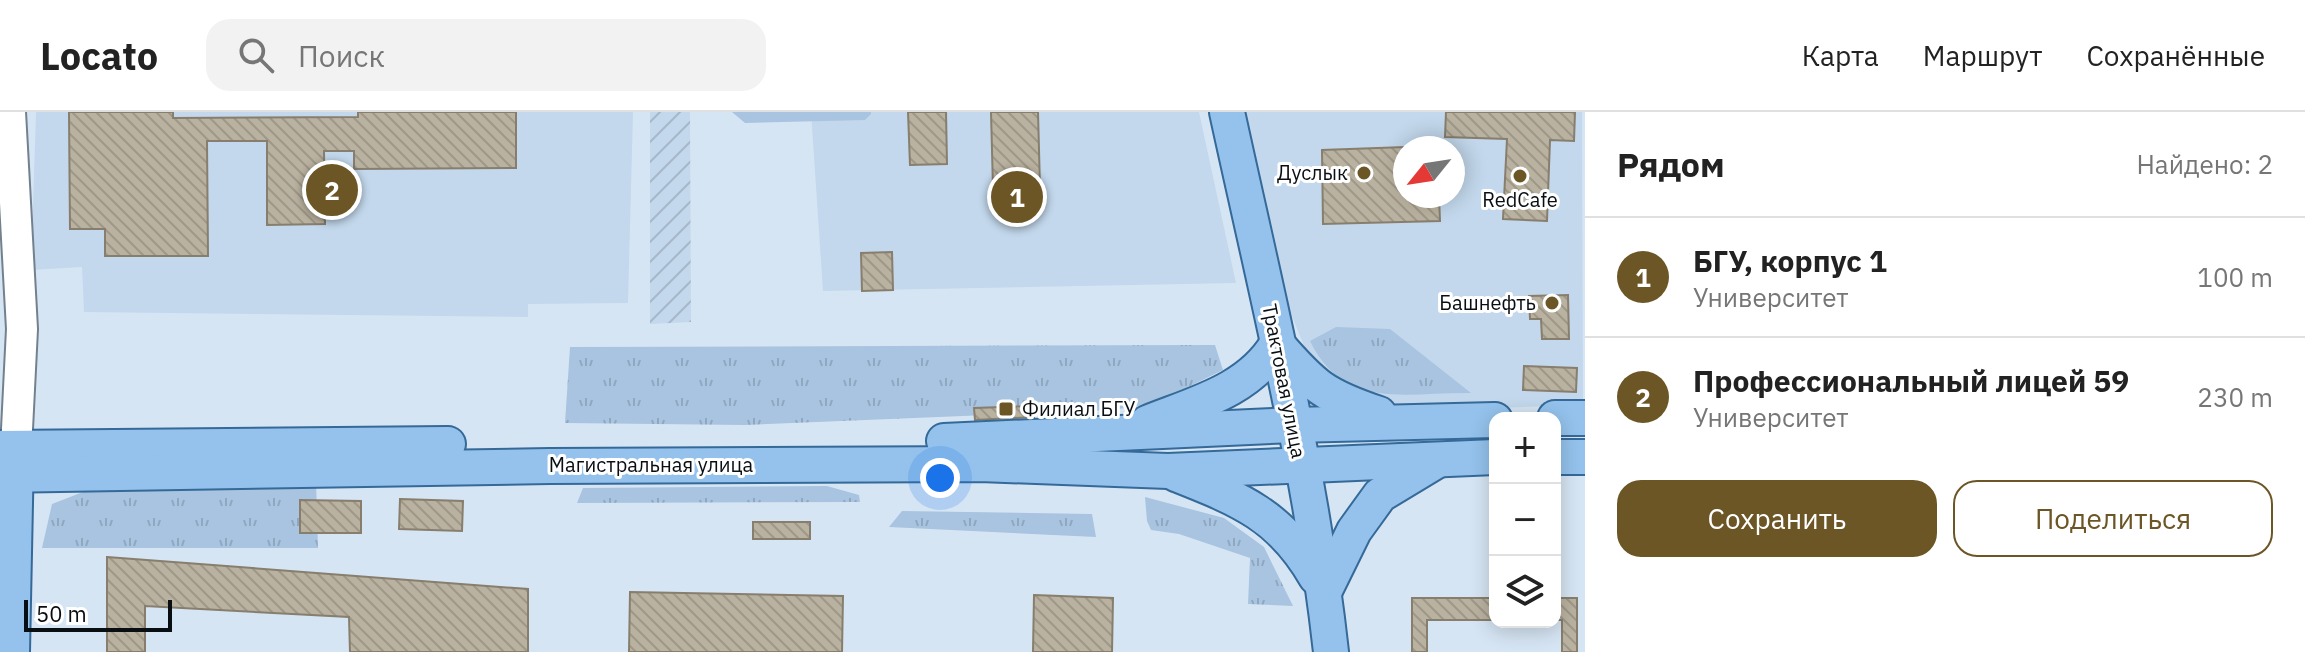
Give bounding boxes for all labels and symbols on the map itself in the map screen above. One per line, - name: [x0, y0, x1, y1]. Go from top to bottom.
- north arrow: [1393, 136, 1465, 208]
- place label: Дуслык: [1277, 159, 1348, 186]
- pin: 2: [306, 160, 358, 220]
- marker: Дуслык: [1355, 164, 1373, 182]
- pin: 1: [991, 167, 1043, 227]
- marker: RedCafe: [1511, 167, 1529, 185]
- place label: RedCafe: [1482, 186, 1558, 213]
- place label: Башнефть: [1439, 289, 1536, 316]
- marker: Башнефть: [1543, 294, 1561, 312]
- street label: Трактовая улица: [1256, 301, 1313, 461]
- place label: Филиал БГУ: [1022, 395, 1135, 422]
- marker: Филиал БГУ: [997, 400, 1015, 418]
- street label: Магистральная улица: [549, 451, 754, 478]
- your location: [920, 458, 960, 498]
- scale bar: [24, 596, 172, 632]

